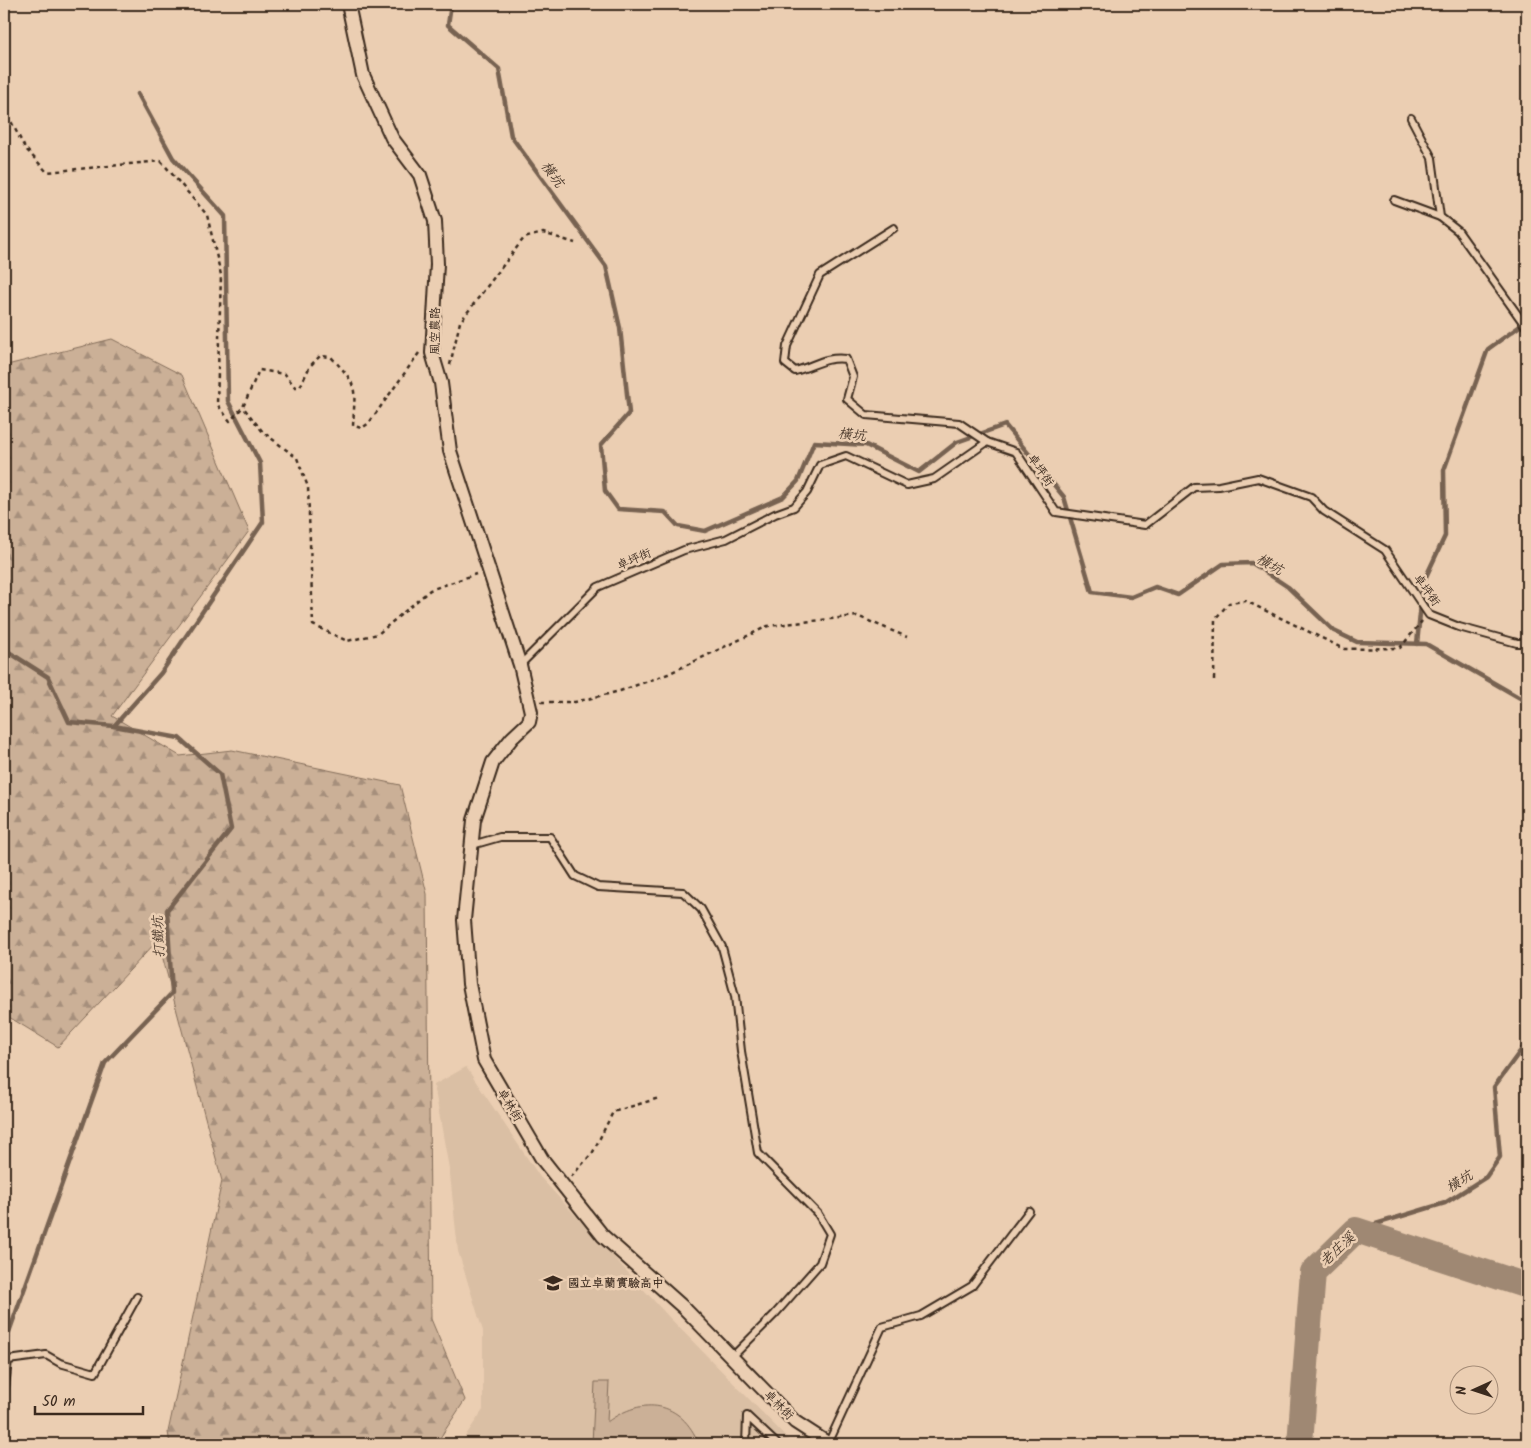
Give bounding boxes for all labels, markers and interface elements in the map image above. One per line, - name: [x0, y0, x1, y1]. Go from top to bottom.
- water label: 橫坑: [535, 157, 570, 194]
- street label: 風空農路: [426, 307, 445, 355]
- water label: 橫坑: [837, 423, 869, 448]
- street label: 卓坪街: [1023, 450, 1059, 491]
- street label: 卓坪街: [614, 544, 654, 575]
- water label: 橫坑: [1252, 548, 1289, 582]
- street label: 卓坪街: [1408, 570, 1445, 610]
- water label: 打鐵坑: [147, 913, 171, 958]
- street label: 卓林街: [492, 1085, 527, 1126]
- water label: 橫坑: [1442, 1164, 1479, 1199]
- water label: 老庄溪: [1315, 1227, 1361, 1272]
- school or university icon: 國立卓蘭實驗高中: [542, 1272, 564, 1294]
- place label: 國立卓蘭實驗高中: [568, 1274, 664, 1293]
- north arrow: [1448, 1366, 1498, 1416]
- scale bar: [35, 1383, 142, 1415]
- text: N: [1451, 1385, 1473, 1396]
- street label: 卓林街: [759, 1386, 798, 1425]
- text: 50 m: [42, 1390, 76, 1414]

